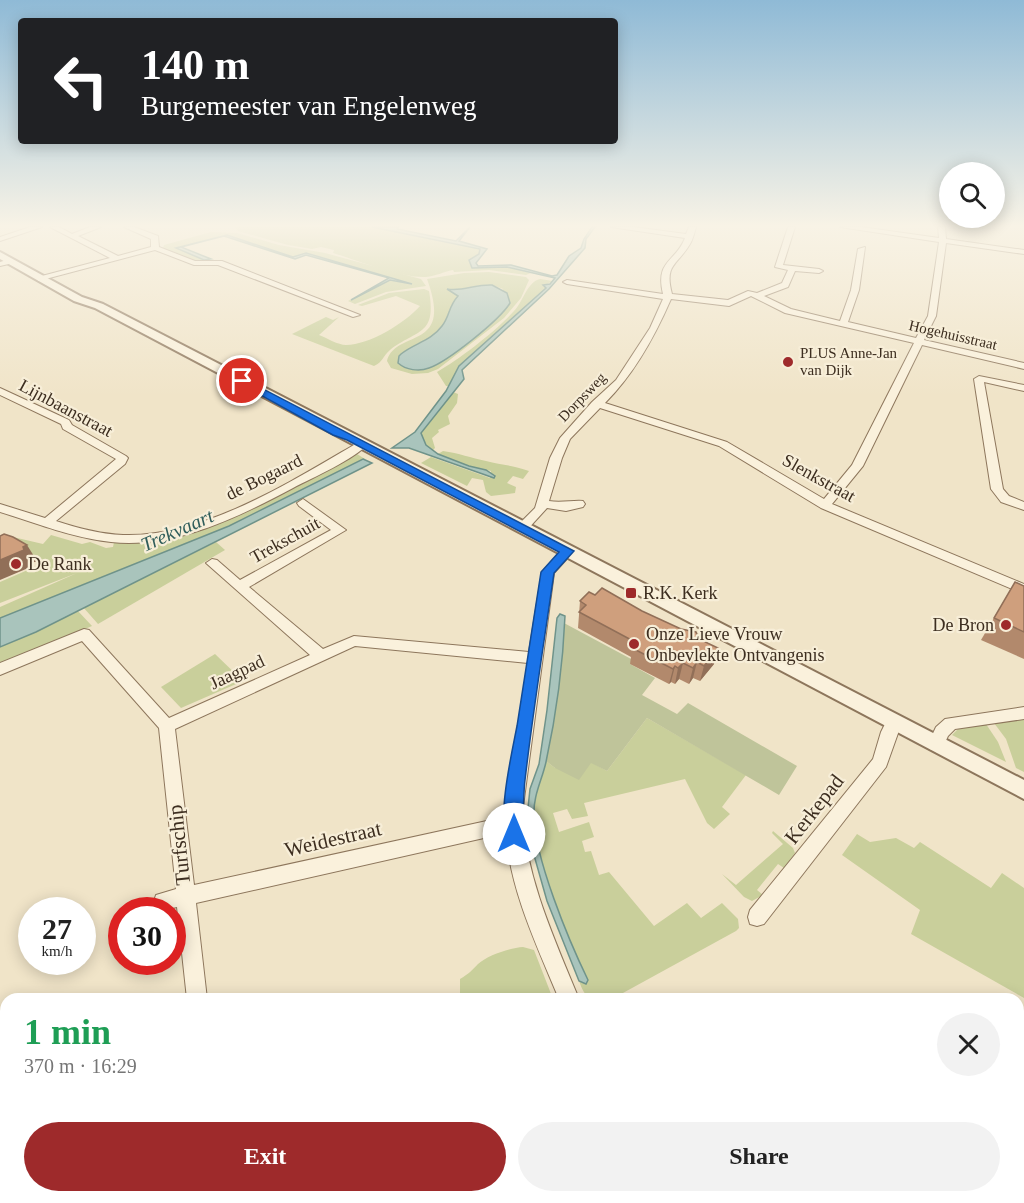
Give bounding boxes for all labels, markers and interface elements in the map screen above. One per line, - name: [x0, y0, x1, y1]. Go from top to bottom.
- icon: left: [42, 42, 120, 120]
- text: 140 m: [141, 42, 250, 88]
- text: Burgemeester van Engelenweg: [141, 91, 476, 121]
- map controls: [939, 162, 1005, 228]
- button: search: [939, 162, 1005, 228]
- street label: Hogehuisstraat: [907, 317, 999, 353]
- place label: PLUS Anne-Jan van Dijk: [800, 345, 898, 378]
- pin: [216, 355, 267, 406]
- marker: PLUS Anne-Jan van Dijk: [781, 355, 795, 369]
- icon: arrive: [225, 364, 258, 397]
- street label: Dorpsweg: [555, 369, 610, 425]
- street label: Lijnbaanstraat: [16, 375, 116, 441]
- street label: de Bogaard: [223, 450, 305, 504]
- street label: Slenkstraat: [779, 450, 859, 506]
- water label: Trekvaart: [137, 504, 217, 556]
- street label: Trekschuit: [247, 513, 323, 567]
- place label: De Rank: [28, 554, 91, 574]
- marker: De Rank: [9, 557, 23, 571]
- place label: R.K. Kerk: [643, 583, 718, 603]
- marker: R.K. Kerk: [624, 586, 638, 600]
- place label: De Bron: [933, 615, 994, 635]
- marker: De Bron: [999, 618, 1013, 632]
- place label: Onze Lieve Vrouw Onbevlekte Ontvangenis: [646, 624, 824, 665]
- marker: Onze Lieve Vrouw Onbevlekte Ontvangenis: [627, 637, 641, 651]
- street label: Jaagpad: [206, 651, 268, 693]
- street label: Kerkepad: [779, 769, 849, 849]
- position arrow: [482, 802, 546, 866]
- street label: Turfschip: [163, 804, 195, 886]
- street label: Weidestraat: [282, 816, 384, 862]
- speed limit sign: 30: [108, 897, 186, 975]
- text: 27: [42, 912, 72, 945]
- text: km/h: [42, 943, 72, 959]
- text: 1 min: [24, 1012, 111, 1052]
- button: close: [937, 1013, 1000, 1076]
- text: 370 m · 16:29: [24, 1055, 137, 1077]
- button: Exit: [24, 1122, 506, 1191]
- button: Share: [518, 1122, 1000, 1191]

